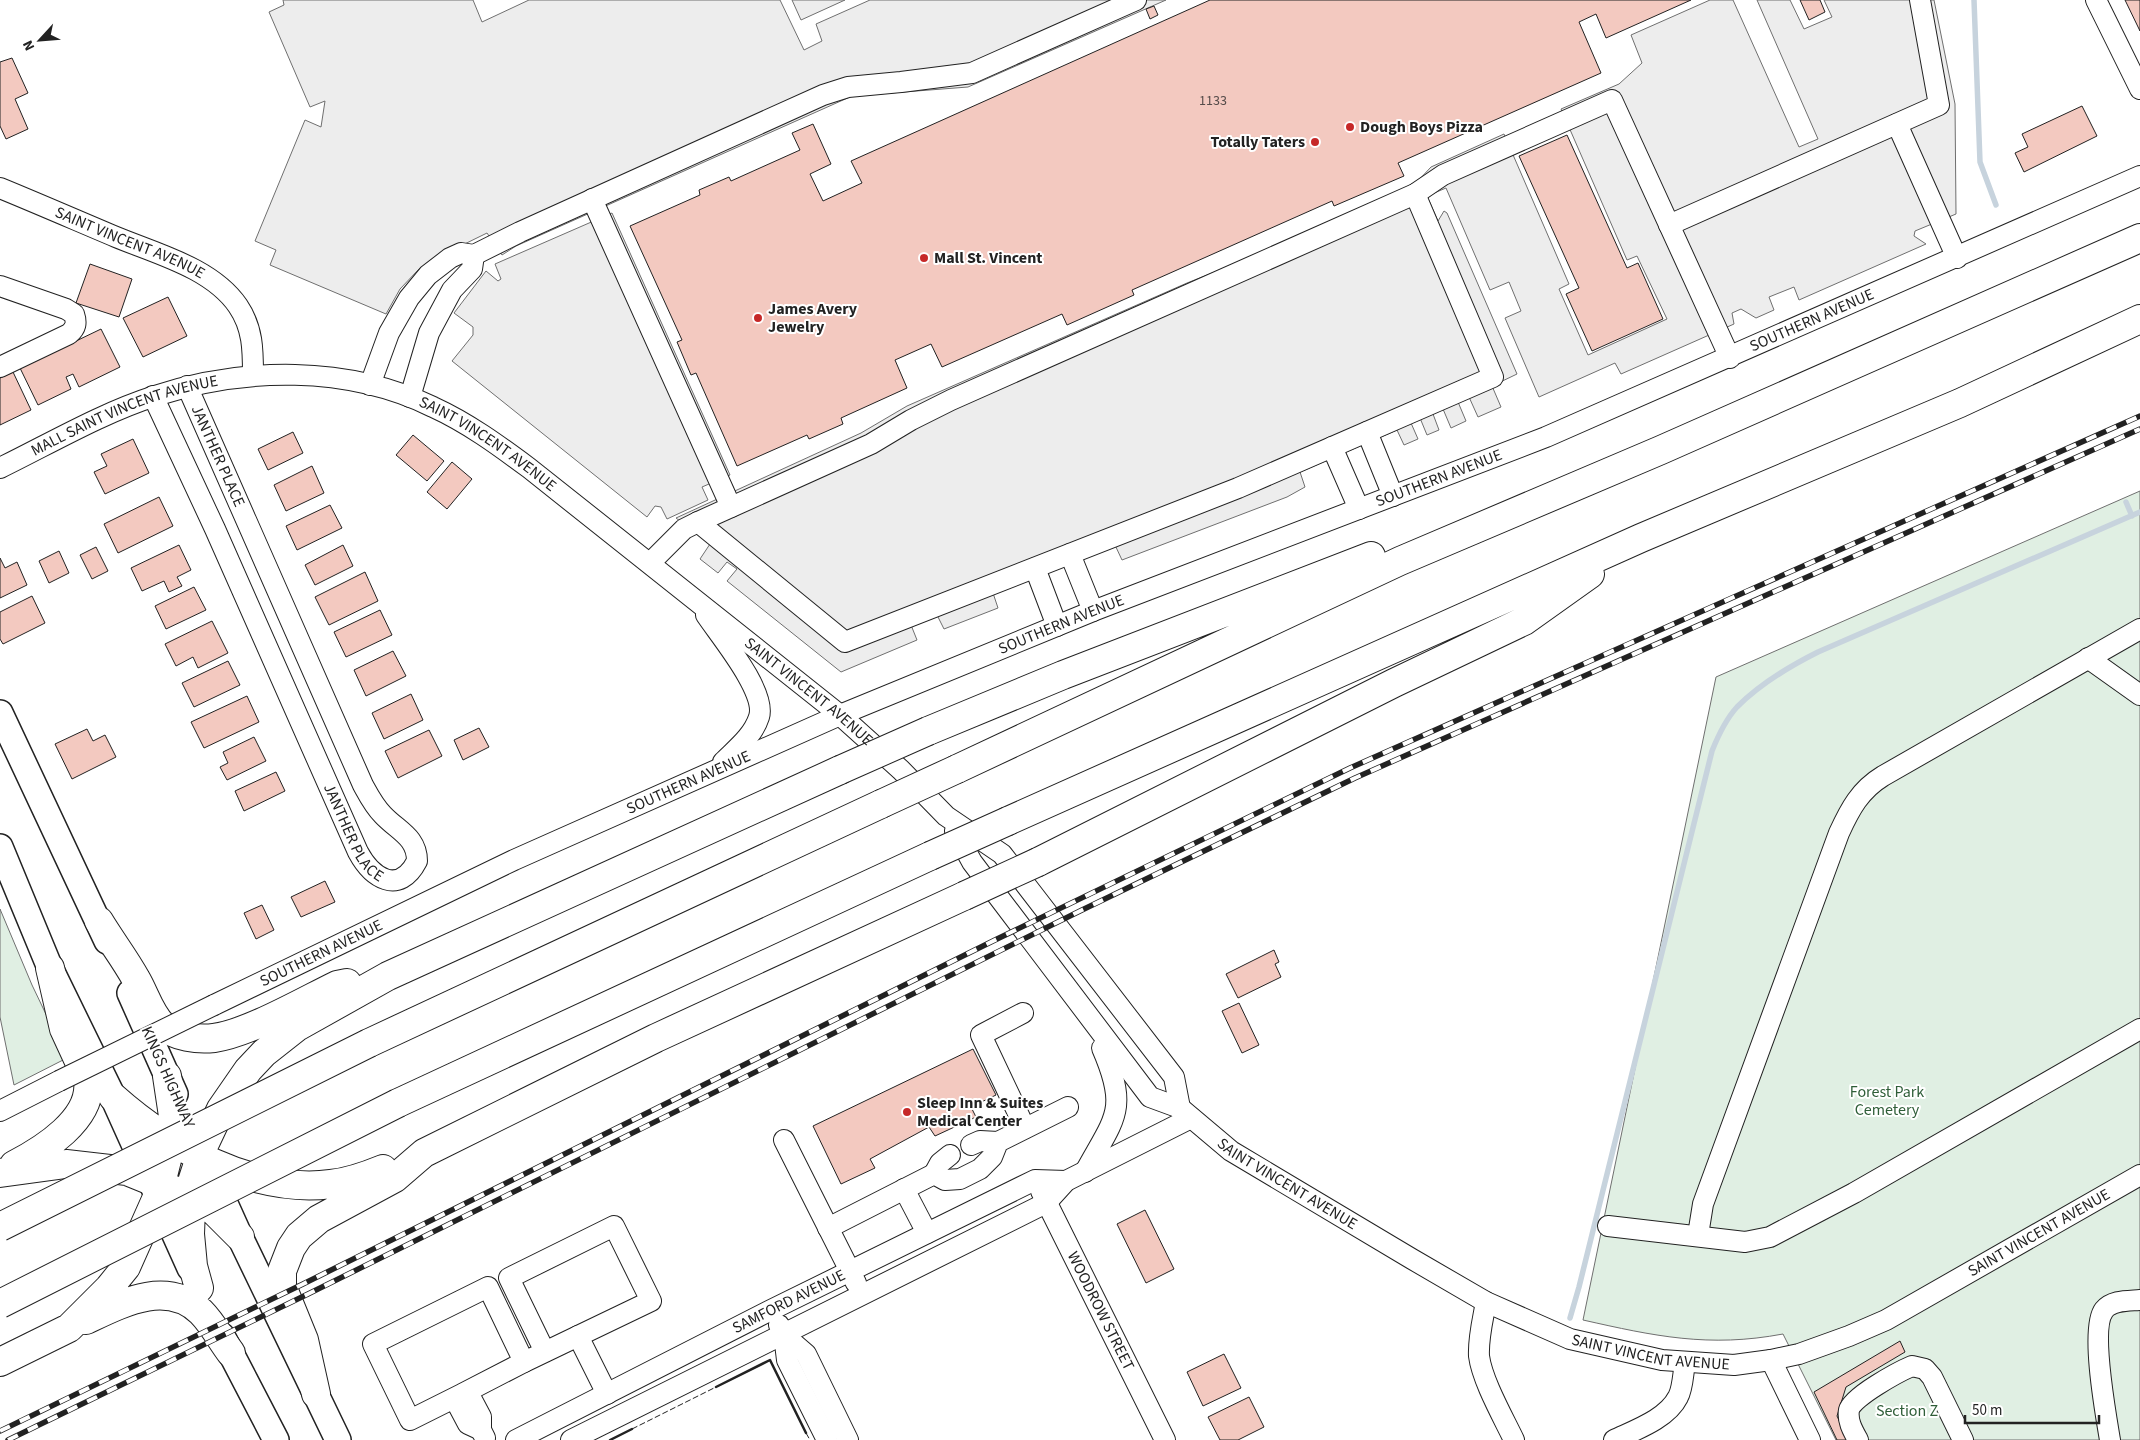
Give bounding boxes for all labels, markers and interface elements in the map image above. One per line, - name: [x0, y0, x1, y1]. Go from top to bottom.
- north arrow: [15, 15, 65, 65]
- text: N: [18, 37, 40, 54]
- house number: 1133: [1199, 91, 1227, 111]
- place label: Dough Boys Pizza: [1360, 116, 1483, 138]
- marker: Dough Boys Pizza: [1344, 121, 1356, 133]
- place label: Totally Taters: [1210, 131, 1305, 153]
- marker: Totally Taters: [1309, 136, 1321, 148]
- street label: SAINT VINCENT AVENUE: [52, 201, 209, 284]
- place label: Mall St. Vincent: [934, 247, 1042, 269]
- marker: Mall St. Vincent: [918, 252, 930, 264]
- street label: SOUTHERN AVENUE: [1746, 283, 1877, 357]
- place label: James Avery Jewelry: [768, 298, 858, 338]
- marker: James Avery Jewelry: [752, 312, 764, 324]
- street label: MALL SAINT VINCENT AVENUE: [27, 370, 220, 462]
- street label: SAINT VINCENT AVENUE: [416, 391, 561, 497]
- street label: JANTHER PLACE: [186, 402, 250, 510]
- street label: SOUTHERN AVENUE: [1372, 444, 1505, 512]
- street label: SOUTHERN AVENUE: [995, 589, 1127, 660]
- street label: SAINT VINCENT AVENUE: [740, 632, 878, 751]
- street label: SOUTHERN AVENUE: [623, 745, 754, 820]
- street label: JANTHER PLACE: [318, 780, 388, 887]
- street label: SOUTHERN AVENUE: [256, 914, 386, 992]
- street label: KINGS HIGHWAY: [136, 1023, 200, 1132]
- park label: Forest Park Cemetery: [1850, 1081, 1924, 1121]
- place label: Sleep Inn & Suites Medical Center: [917, 1092, 1043, 1132]
- marker: Sleep Inn & Suites Medical Center: [901, 1106, 913, 1118]
- street label: SAINT VINCENT AVENUE: [1212, 1133, 1362, 1235]
- street label: SAINT VINCENT AVENUE: [1964, 1183, 2114, 1282]
- street label: WOODROW STREET: [1062, 1248, 1140, 1375]
- street label: SAMFORD AVENUE: [729, 1264, 849, 1339]
- street label: SAINT VINCENT AVENUE: [1569, 1329, 1730, 1376]
- scale bar: [1965, 1392, 2099, 1424]
- park label: Section Z: [1876, 1400, 1938, 1422]
- text: 50 m: [1972, 1400, 2002, 1421]

